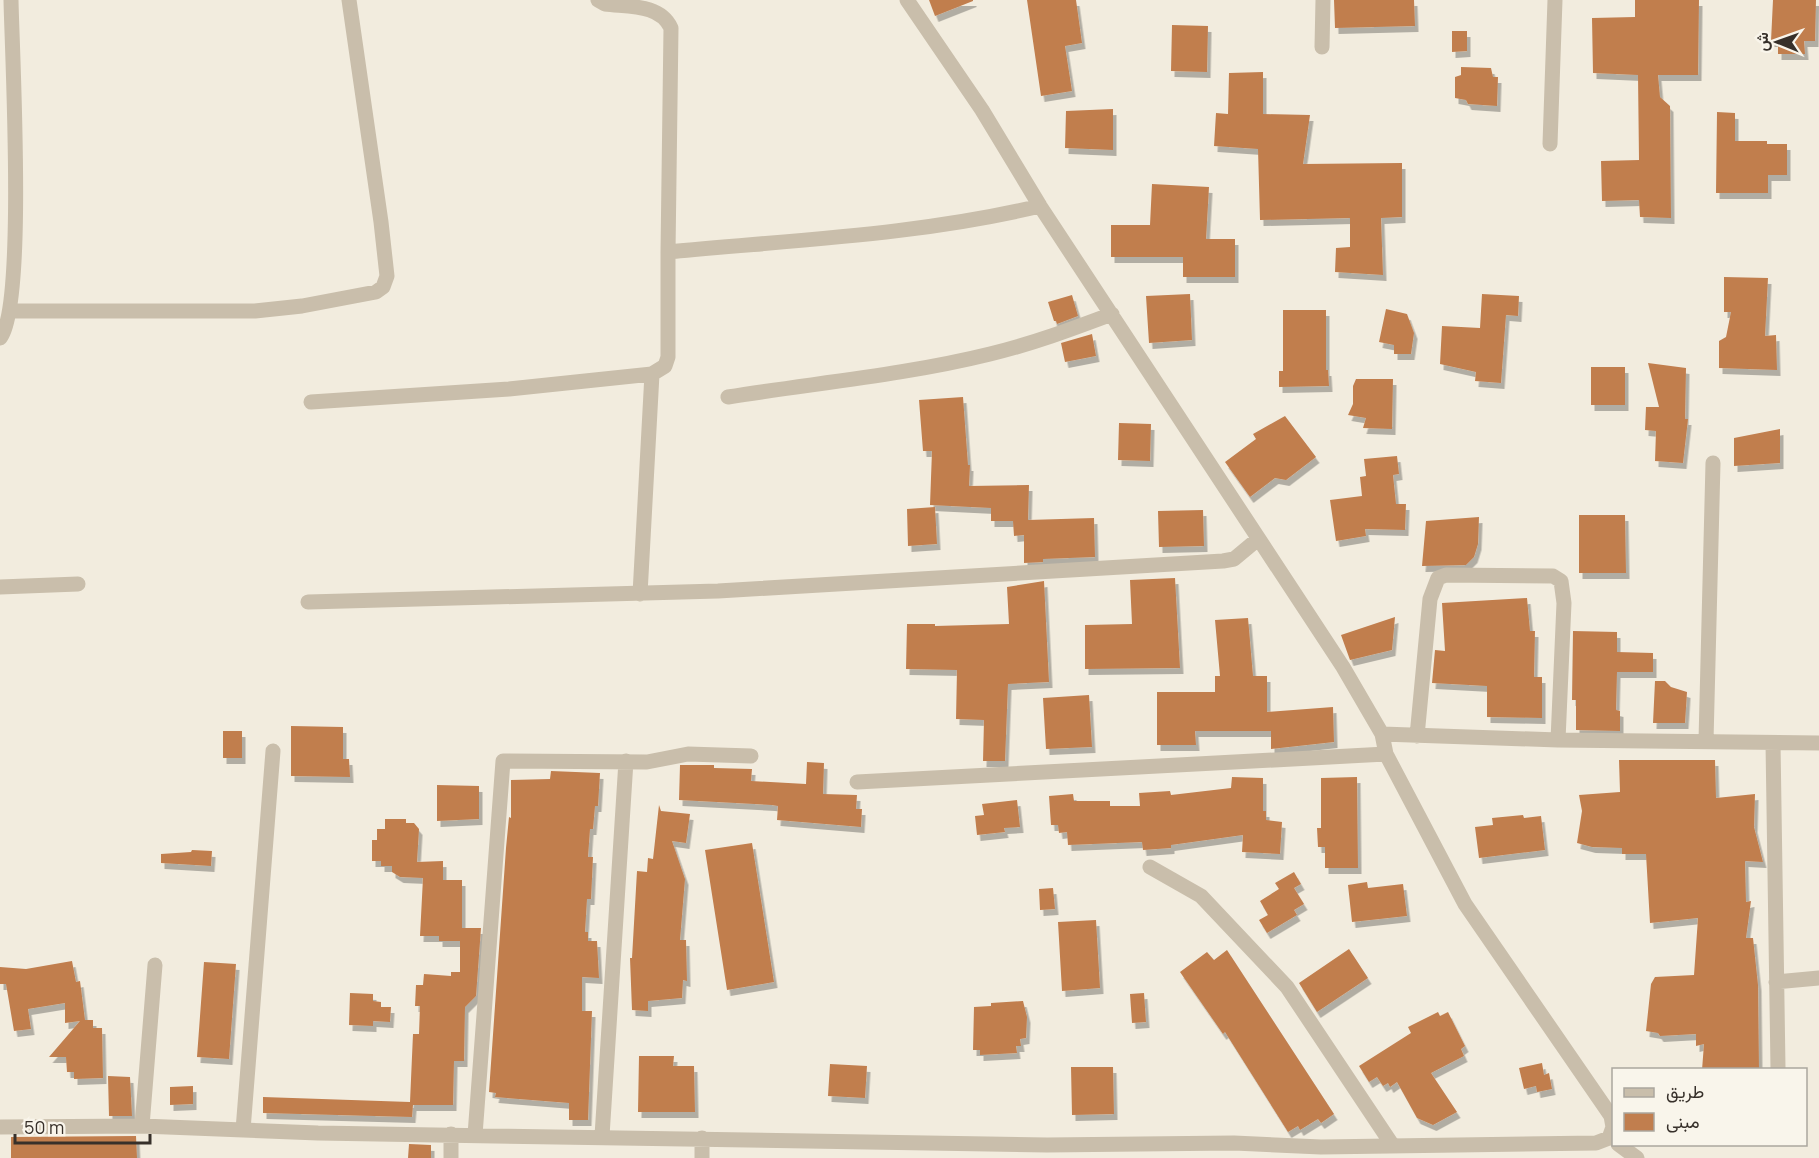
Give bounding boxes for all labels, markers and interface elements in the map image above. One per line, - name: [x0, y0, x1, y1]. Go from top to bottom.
- north arrow: [1747, 12, 1807, 72]
- text: ش: [1751, 32, 1773, 52]
- legend: [1612, 1068, 1807, 1146]
- text: طريق: [1666, 1079, 1704, 1103]
- scale bar: [15, 1107, 150, 1145]
- text: مبنى: [1666, 1109, 1700, 1133]
- text: 50 m: [24, 1115, 64, 1139]

